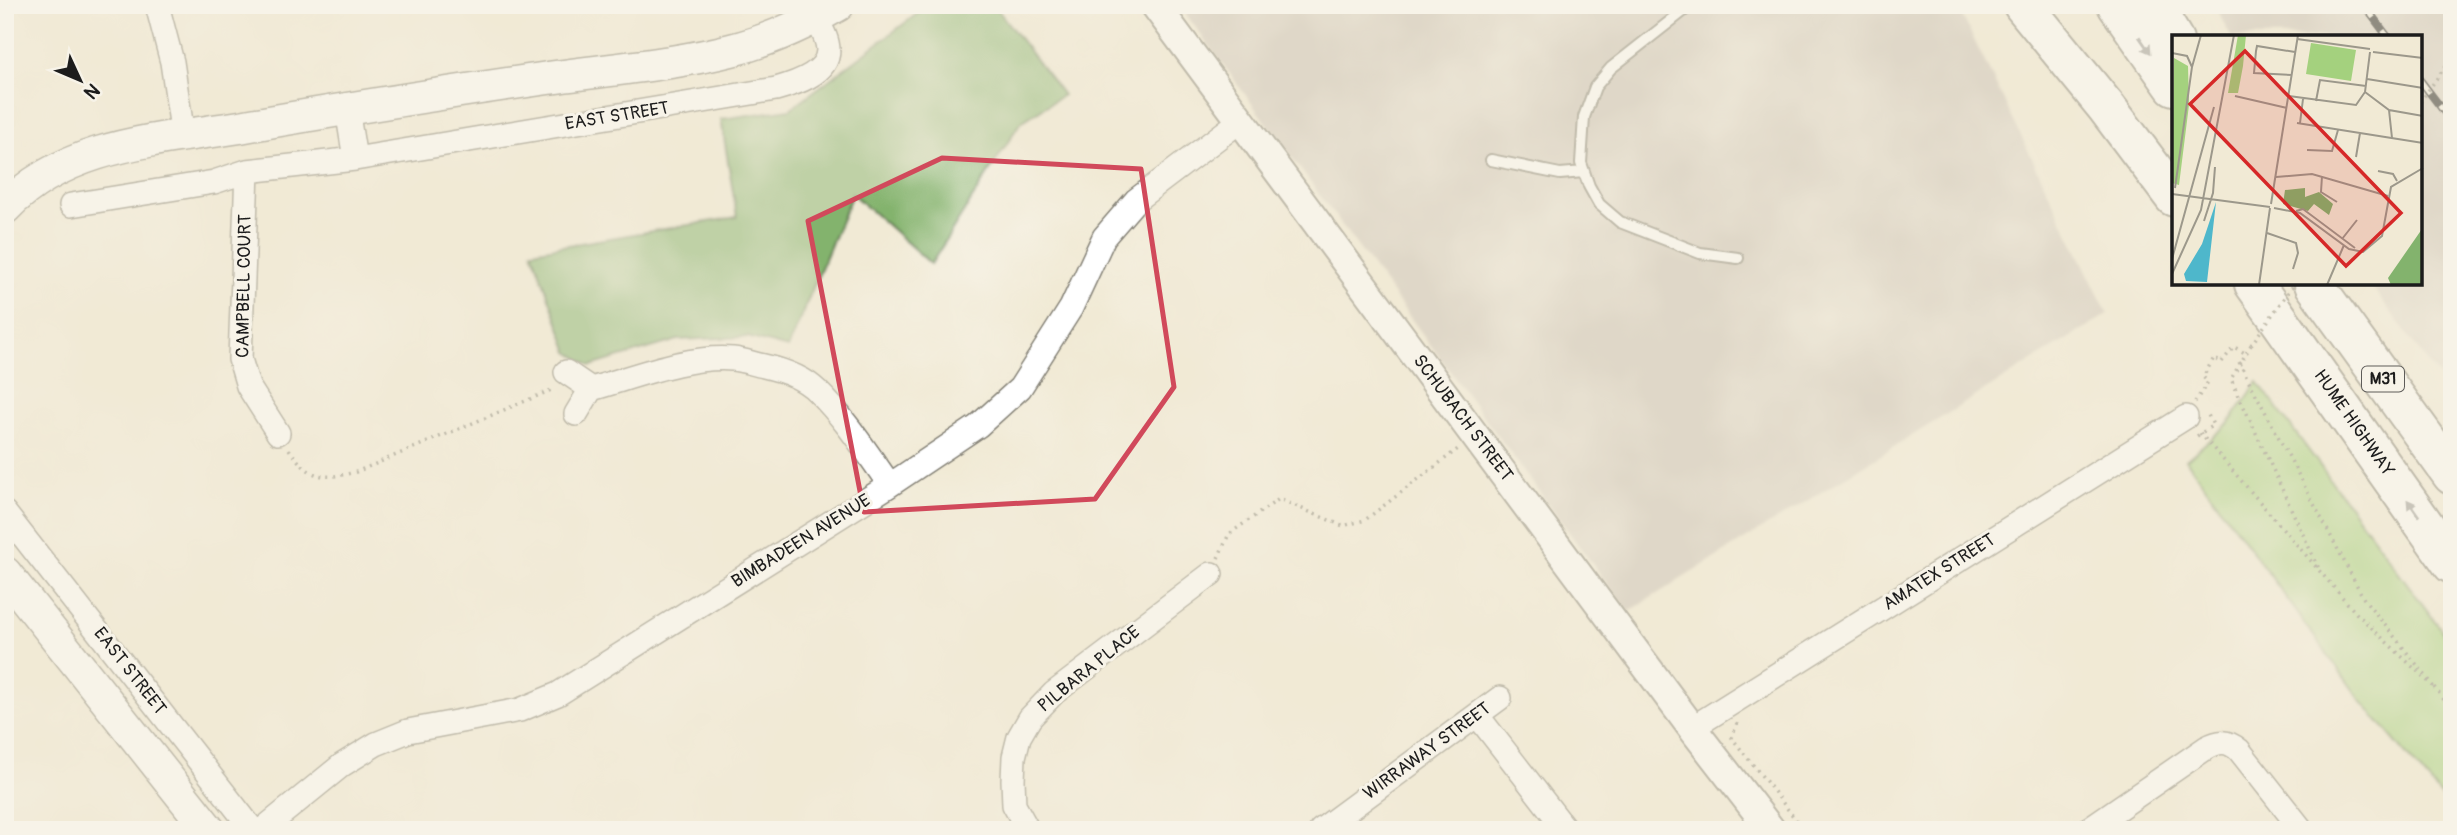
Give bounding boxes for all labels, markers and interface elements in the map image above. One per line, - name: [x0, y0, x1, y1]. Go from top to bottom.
- inset map: [2172, 35, 2422, 285]
- one-way arrow: [2138, 36, 2152, 54]
- north arrow: [46, 46, 116, 116]
- text: N: [78, 78, 105, 104]
- street label: EAST STREET: [563, 96, 671, 136]
- street label: CAMPBELL COURT: [231, 214, 257, 358]
- street label: SCHUBACH STREET: [1408, 350, 1518, 486]
- street label: HUME HIGHWAY: [2309, 365, 2400, 481]
- road number: M31: [2362, 366, 2404, 392]
- street label: BIMBADEEN AVENUE: [727, 489, 875, 593]
- one-way arrow: [2407, 498, 2420, 517]
- street label: AMATEX STREET: [1879, 528, 1999, 616]
- street label: PILBARA PLACE: [1033, 621, 1145, 717]
- street label: EAST STREET: [89, 623, 171, 719]
- street label: WIRRAWAY STREET: [1359, 697, 1495, 805]

